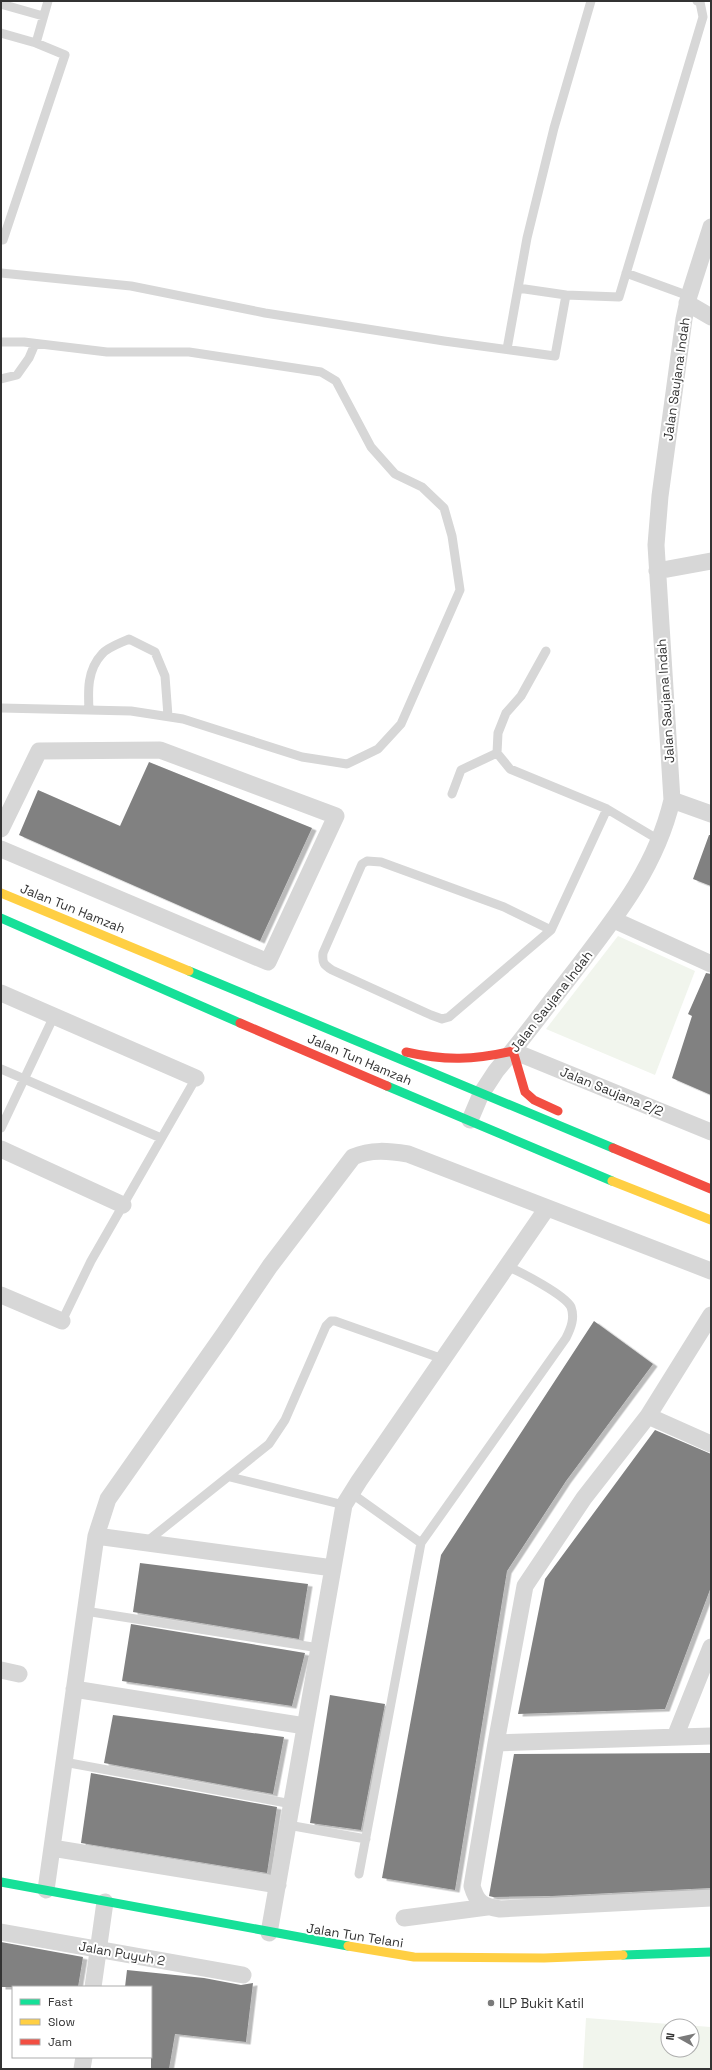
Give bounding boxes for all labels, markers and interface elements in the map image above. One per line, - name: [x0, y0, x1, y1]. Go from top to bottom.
- street label: Jalan Saujana Indah: [659, 316, 694, 442]
- street label: Jalan Saujana Indah: [653, 638, 678, 764]
- street label: Jalan Tun Hamzah: [18, 880, 128, 937]
- street label: Jalan Saujana Indah: [506, 947, 596, 1056]
- street label: Jalan Tun Hamzah: [305, 1030, 415, 1089]
- street label: Jalan Saujana 2/2: [558, 1063, 666, 1120]
- street label: Jalan Tun Telani: [305, 1919, 405, 1952]
- street label: Jalan Puyuh 2: [77, 1938, 167, 1970]
- legend: [12, 1986, 152, 2058]
- text: Fast: [48, 1994, 73, 2010]
- place label: ILP Bukit Katil: [499, 1995, 584, 2012]
- marker: ILP Bukit Katil: [486, 1998, 496, 2008]
- text: Slow: [48, 2014, 75, 2030]
- north arrow: [660, 2018, 700, 2058]
- text: N: [663, 2032, 678, 2041]
- text: Jam: [48, 2034, 72, 2050]

